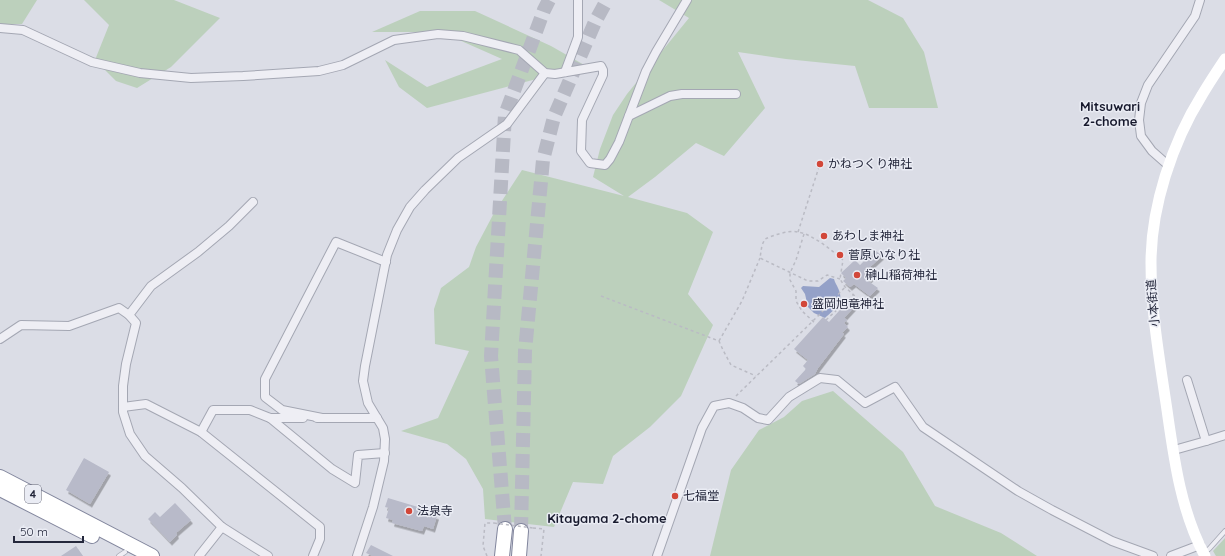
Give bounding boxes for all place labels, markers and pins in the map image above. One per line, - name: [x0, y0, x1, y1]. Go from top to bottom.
- place label: かねつくり神社: [828, 156, 912, 171]
- marker: かねつくり神社: [815, 159, 825, 169]
- place label: あわしま神社: [832, 228, 904, 243]
- marker: あわしま神社: [819, 231, 829, 241]
- place label: 菅原いなり社: [848, 247, 920, 262]
- marker: 菅原いなり社: [835, 250, 845, 260]
- place label: 榊山稲荷神社: [865, 267, 937, 282]
- marker: 榊山稲荷神社: [852, 270, 862, 280]
- place label: 盛岡旭竜神社: [812, 296, 884, 311]
- marker: 盛岡旭竜神社: [799, 299, 809, 309]
- place label: 七福堂: [683, 488, 719, 503]
- marker: 七福堂: [670, 491, 680, 501]
- place label: 法泉寺: [417, 503, 453, 518]
- marker: 法泉寺: [404, 506, 414, 516]

